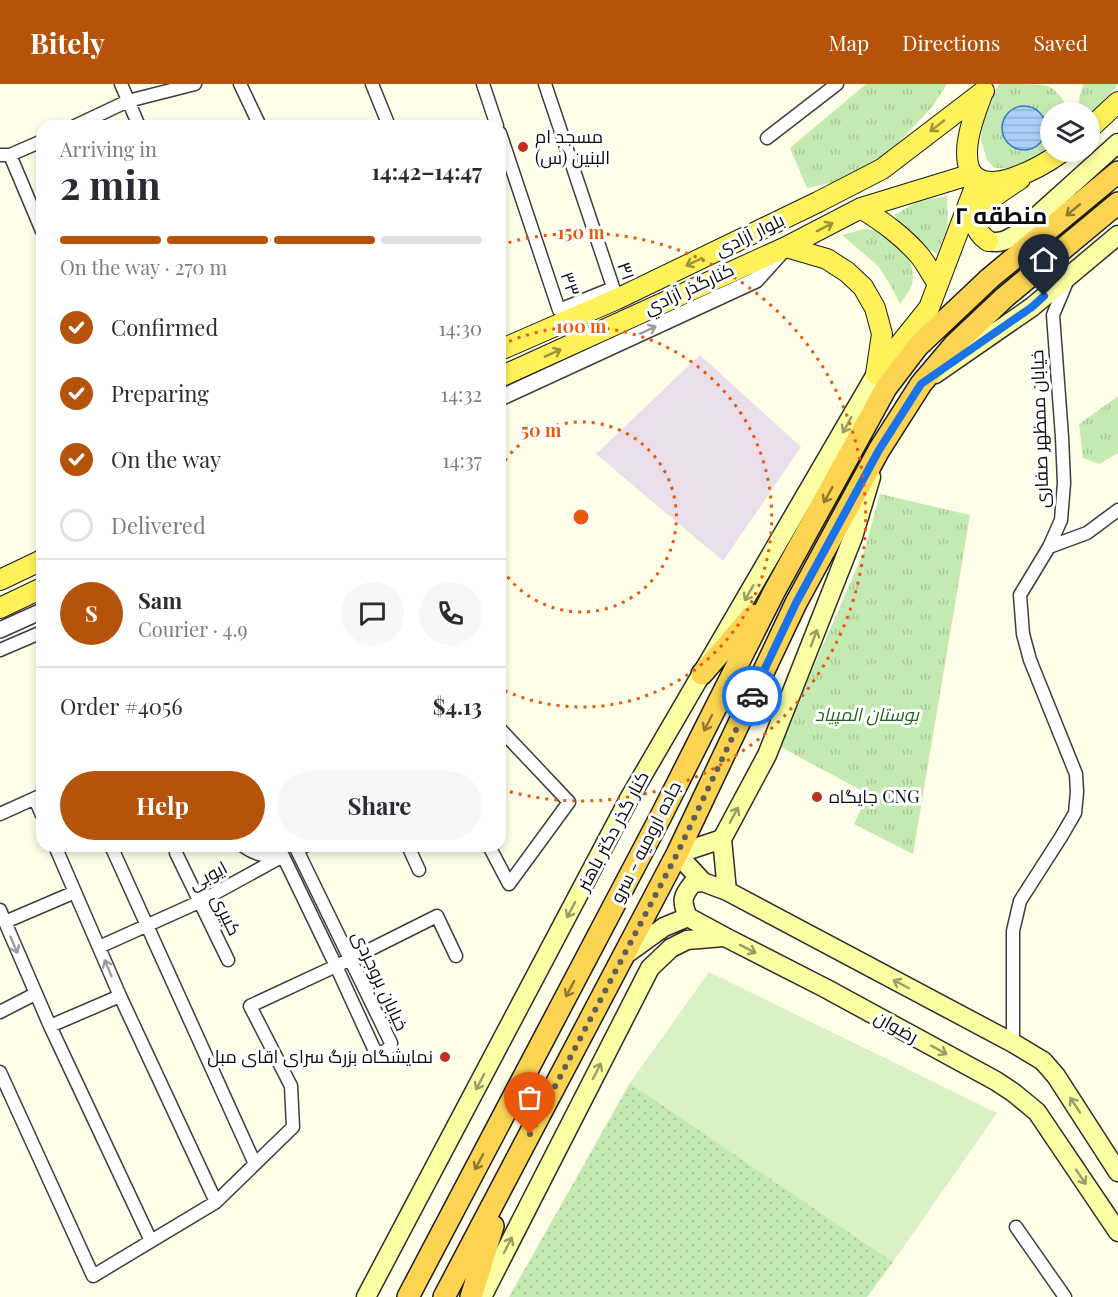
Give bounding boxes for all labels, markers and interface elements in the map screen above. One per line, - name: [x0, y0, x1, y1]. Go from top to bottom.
- text: Bitely: [30, 24, 105, 61]
- text: Map: [828, 28, 869, 56]
- text: Directions: [902, 28, 1000, 56]
- text: Saved: [1033, 28, 1088, 56]
- map controls: [1040, 102, 1100, 162]
- button: layers: [1040, 102, 1100, 162]
- one-way arrow: [930, 120, 946, 133]
- place label: مسجد ام البنین (س): [535, 124, 610, 169]
- text: Arriving in: [60, 135, 157, 162]
- marker: مسجد ام البنین (س): [516, 140, 530, 154]
- text: 14:42–14:47: [372, 156, 482, 186]
- text: 2 min: [60, 158, 161, 210]
- district label: منطقه ۲: [955, 198, 1047, 230]
- one-way arrow: [1065, 203, 1081, 216]
- street label: بلوار آزادی: [711, 207, 788, 261]
- text: 150 m: [557, 220, 605, 244]
- one-way arrow: [816, 220, 834, 232]
- pin: [1018, 234, 1069, 296]
- icon: home: [1027, 243, 1060, 276]
- text: On the way · 270 m: [60, 253, 227, 280]
- one-way arrow: [686, 256, 704, 268]
- street label: کنارگذر آزادي: [640, 257, 739, 322]
- street label: ۳۱: [613, 258, 641, 283]
- street label: ۳۳: [556, 268, 586, 299]
- icon: check: [60, 311, 93, 344]
- text: Confirmed: [111, 312, 218, 342]
- text: 14:30: [438, 314, 482, 341]
- text: 100 m: [556, 314, 607, 338]
- one-way arrow: [638, 323, 656, 335]
- one-way arrow: [543, 346, 561, 358]
- street label: خیابان ممظهر صفاری: [1024, 349, 1054, 509]
- icon: check: [60, 377, 93, 410]
- text: Preparing: [111, 378, 209, 408]
- text: 14:32: [441, 380, 482, 407]
- one-way arrow: [841, 416, 853, 433]
- text: 50 m: [521, 418, 562, 442]
- icon: check: [60, 443, 93, 476]
- text: On the way: [111, 444, 221, 474]
- text: 14:37: [442, 446, 482, 473]
- one-way arrow: [822, 485, 833, 503]
- centre of rings: [571, 507, 591, 527]
- text: Delivered: [111, 510, 206, 540]
- button: chat: [341, 582, 404, 645]
- button: phone: [419, 582, 482, 645]
- one-way arrow: [742, 584, 754, 601]
- text: Sam: [138, 585, 182, 615]
- text: S: [85, 598, 98, 628]
- text: Courier · 4.9: [138, 615, 248, 642]
- one-way arrow: [809, 629, 820, 647]
- courier: [722, 666, 782, 726]
- icon: car: [736, 680, 769, 713]
- text: Order #4056: [60, 691, 183, 721]
- text: $4.13: [433, 691, 482, 721]
- park label: بوستان المپیاد: [815, 702, 920, 726]
- one-way arrow: [701, 714, 713, 732]
- street label: کنار گذر دکتر باهنر: [570, 766, 654, 895]
- button: Help: [60, 771, 265, 840]
- button: Share: [277, 771, 482, 840]
- street label: جاده ارومیه - سرو: [604, 777, 686, 906]
- place label: جایگاه CNG: [829, 784, 920, 808]
- marker: جایگاه CNG: [810, 790, 824, 804]
- one-way arrow: [729, 807, 740, 825]
- street label: ایوبی: [184, 855, 231, 895]
- street label: کبیری: [207, 890, 247, 939]
- one-way arrow: [565, 900, 576, 918]
- street label: خیابان بروجردی: [347, 927, 414, 1034]
- one-way arrow: [9, 935, 21, 953]
- one-way arrow: [739, 943, 756, 955]
- one-way arrow: [102, 959, 113, 978]
- one-way arrow: [893, 978, 910, 990]
- one-way arrow: [563, 980, 575, 998]
- street label: رضوان: [870, 1004, 923, 1048]
- place label: نمایشگاه بزرگ سرای اقای مبل: [207, 1044, 433, 1068]
- one-way arrow: [930, 1044, 947, 1056]
- marker: نمایشگاه بزرگ سرای اقای مبل: [438, 1050, 452, 1064]
- one-way arrow: [592, 1063, 603, 1081]
- pin: [504, 1072, 555, 1134]
- one-way arrow: [474, 1073, 485, 1091]
- icon: bag: [513, 1081, 546, 1114]
- one-way arrow: [1069, 1097, 1081, 1114]
- one-way arrow: [473, 1153, 485, 1170]
- one-way arrow: [1075, 1169, 1087, 1185]
- one-way arrow: [503, 1236, 515, 1254]

